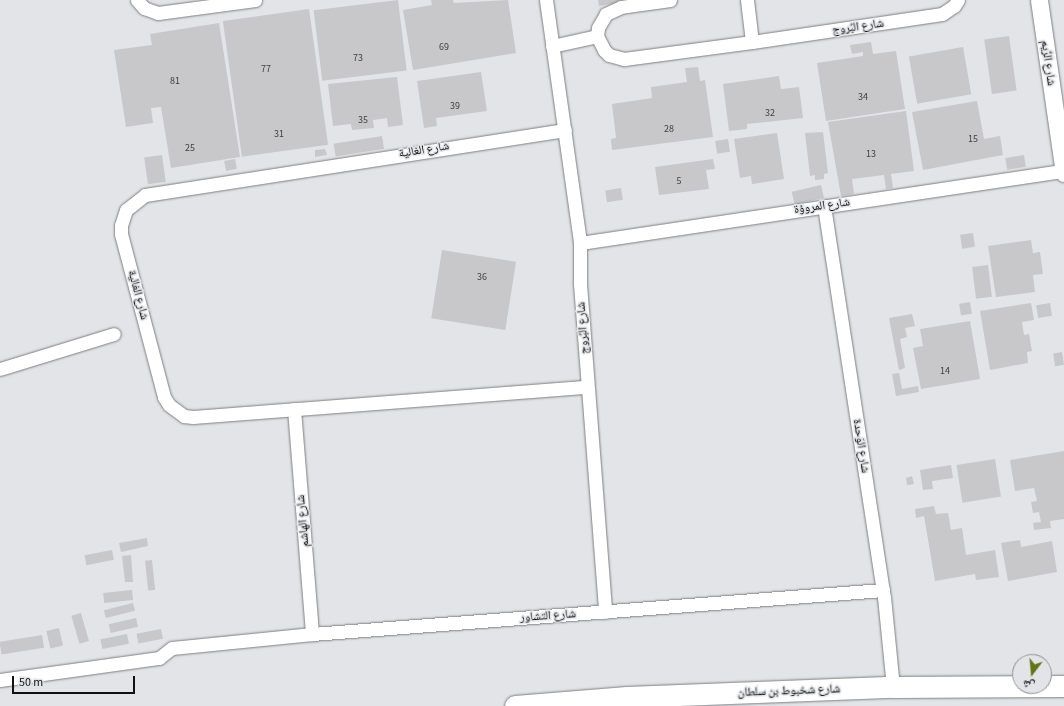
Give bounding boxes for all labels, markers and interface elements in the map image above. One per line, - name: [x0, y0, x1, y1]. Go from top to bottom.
- street label: شارع البُروج: [831, 16, 885, 38]
- street label: شارع الرِّيم: [1038, 39, 1058, 87]
- house number: 69: [439, 42, 449, 54]
- house number: 73: [353, 53, 363, 65]
- house number: 77: [261, 64, 271, 76]
- house number: 81: [170, 76, 180, 88]
- house number: 34: [858, 92, 868, 104]
- house number: 39: [450, 101, 460, 113]
- house number: 32: [765, 108, 775, 120]
- house number: 35: [358, 115, 368, 127]
- house number: 28: [664, 124, 674, 136]
- house number: 31: [274, 129, 284, 141]
- house number: 15: [968, 134, 978, 146]
- street label: شارع الغالية: [398, 139, 450, 161]
- house number: 25: [185, 143, 195, 155]
- house number: 13: [866, 149, 876, 161]
- house number: 5: [677, 176, 681, 188]
- street label: شارع المروؤة: [793, 195, 851, 217]
- street label: شارع الغالية: [124, 269, 152, 321]
- house number: 36: [477, 272, 487, 284]
- street label: شارع البُروج: [574, 301, 592, 355]
- house number: 14: [940, 366, 950, 378]
- street label: شارع الوَحدة: [850, 418, 872, 474]
- street label: شارع الهاشم: [294, 494, 312, 548]
- street label: شارع التشاور: [519, 607, 577, 625]
- north arrow: [1012, 654, 1052, 694]
- scale bar: [14, 668, 137, 694]
- text: 50 m: [19, 674, 43, 691]
- text: ش: [1021, 676, 1037, 694]
- street label: شارع شخبوط بن سلطان: [737, 682, 841, 700]

